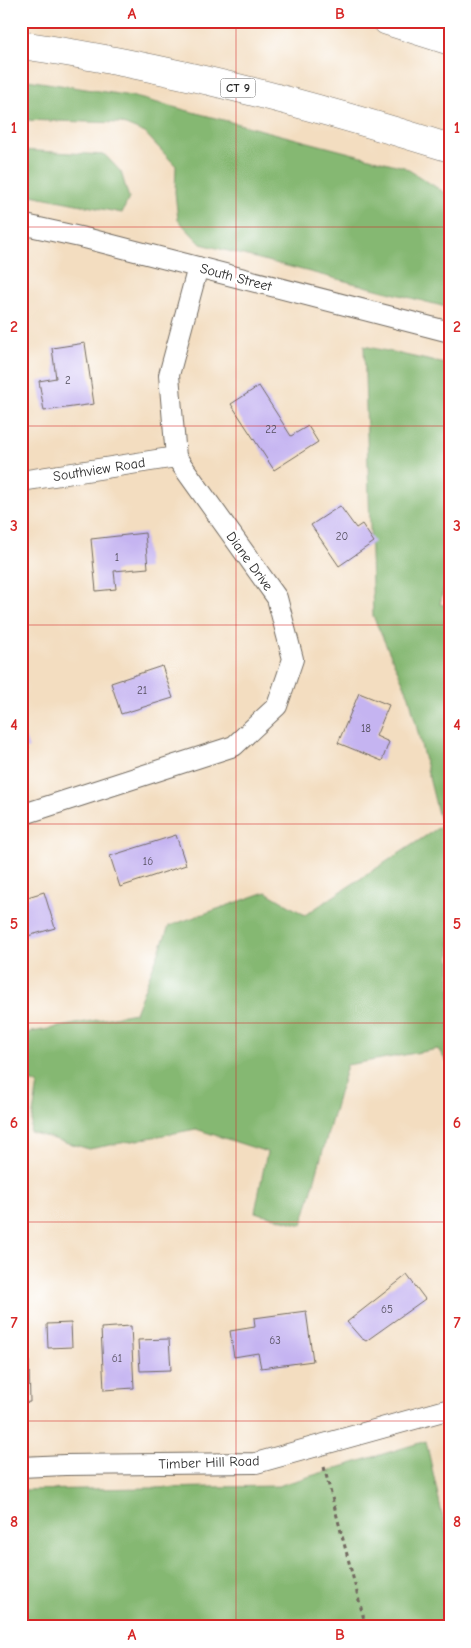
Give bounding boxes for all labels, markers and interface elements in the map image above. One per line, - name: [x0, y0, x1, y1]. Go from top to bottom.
- text: A: [128, 5, 137, 23]
- text: B: [335, 5, 345, 23]
- road number: CT 9: [220, 78, 256, 98]
- text: 1: [11, 119, 17, 137]
- text: 1: [454, 119, 460, 137]
- street label: South Street: [198, 260, 275, 295]
- text: 2: [10, 318, 18, 336]
- text: 2: [453, 318, 461, 336]
- house number: 2: [65, 374, 71, 387]
- house number: 22: [265, 423, 277, 436]
- street label: Southview Road: [52, 454, 146, 485]
- text: 3: [10, 517, 18, 535]
- text: 3: [453, 517, 461, 535]
- street label: Diane Drive: [223, 528, 277, 594]
- house number: 20: [336, 530, 348, 543]
- house number: 1: [115, 551, 119, 564]
- house number: 21: [137, 684, 147, 697]
- text: 4: [10, 716, 18, 734]
- text: 4: [453, 716, 461, 734]
- house number: 18: [361, 722, 371, 735]
- house number: 16: [143, 855, 153, 868]
- text: 5: [10, 915, 18, 933]
- text: 5: [453, 915, 461, 933]
- text: 6: [10, 1114, 18, 1132]
- text: 6: [453, 1114, 461, 1132]
- house number: 65: [381, 1303, 393, 1316]
- text: 7: [10, 1314, 18, 1332]
- text: 7: [453, 1314, 461, 1332]
- house number: 63: [269, 1334, 281, 1347]
- house number: 61: [112, 1352, 122, 1365]
- street label: Timber Hill Road: [158, 1452, 260, 1473]
- text: 8: [10, 1513, 18, 1531]
- text: 8: [453, 1513, 461, 1531]
- text: A: [128, 1626, 137, 1644]
- text: B: [335, 1626, 345, 1644]

